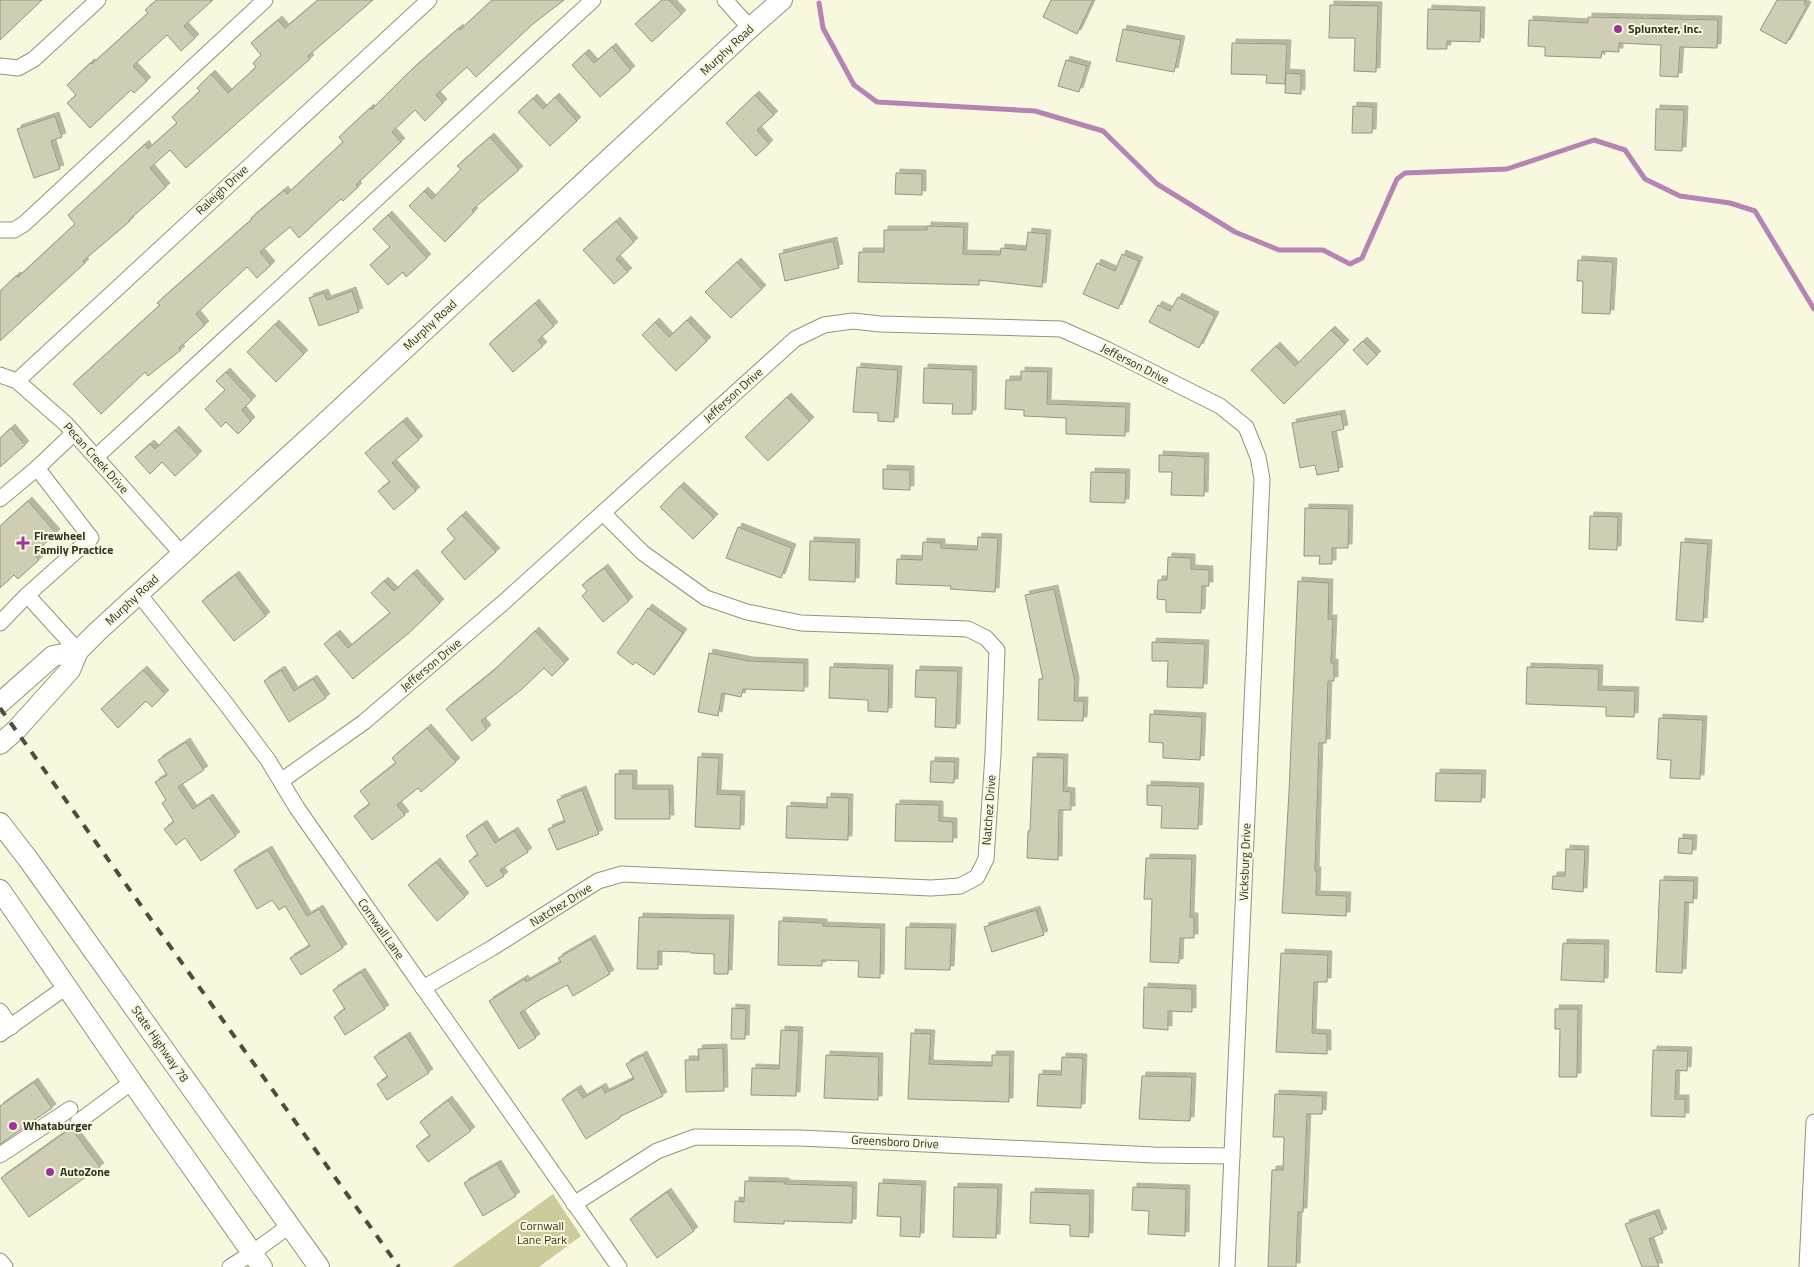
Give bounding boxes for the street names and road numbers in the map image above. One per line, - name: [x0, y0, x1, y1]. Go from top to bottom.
- street label: Murphy Road: [695, 20, 758, 80]
- street label: Raleigh Drive: [191, 160, 252, 219]
- street label: Murphy Road: [398, 295, 461, 355]
- street label: Jefferson Drive: [1098, 338, 1173, 389]
- street label: Jefferson Drive: [699, 363, 767, 427]
- street label: Pecan Creek Drive: [59, 418, 134, 498]
- street label: Murphy Road: [100, 570, 163, 630]
- street label: Jefferson Drive: [396, 633, 465, 696]
- street label: Natchez Drive: [977, 774, 1000, 846]
- street label: Vicksburg Drive: [1234, 823, 1255, 901]
- street label: Natchez Drive: [526, 878, 596, 931]
- street label: Cornwall Lane: [353, 894, 410, 963]
- street label: State Highway 78: [127, 1002, 194, 1086]
- street label: Greensboro Drive: [851, 1130, 939, 1153]

